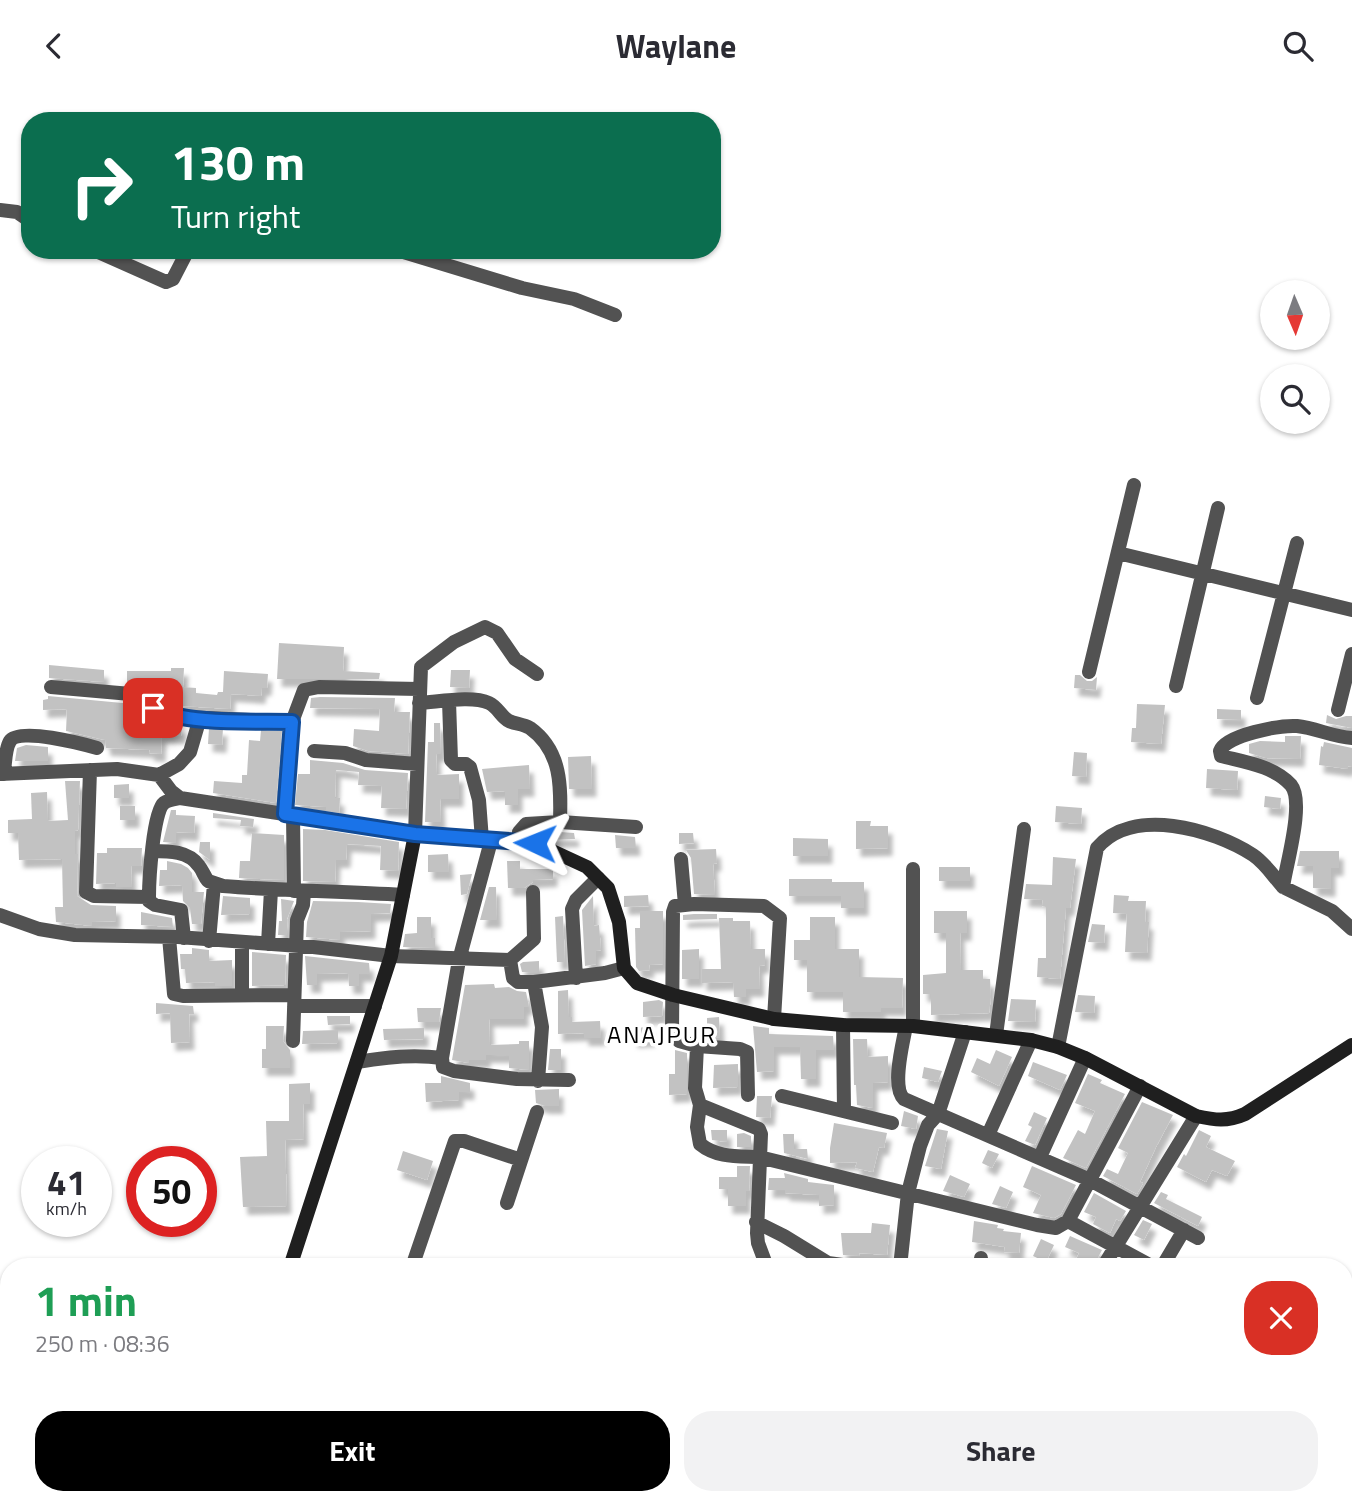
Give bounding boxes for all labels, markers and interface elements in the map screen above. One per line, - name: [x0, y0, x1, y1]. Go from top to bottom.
- text: Waylane: [616, 22, 736, 70]
- icon: back: [35, 27, 73, 65]
- icon: search: [1279, 27, 1317, 65]
- text: 130 m: [171, 124, 305, 199]
- icon: right: [56, 140, 147, 231]
- text: Turn right: [171, 192, 300, 240]
- north arrow: [1260, 280, 1330, 350]
- map controls: [1260, 280, 1330, 434]
- button: search: [1260, 364, 1330, 434]
- pin: [123, 678, 183, 738]
- icon: arrive: [134, 689, 172, 727]
- position arrow: [498, 806, 572, 880]
- district label: ANAJPUR: [607, 1016, 717, 1052]
- speed limit sign: 50: [126, 1146, 217, 1237]
- text: 41: [47, 1155, 86, 1209]
- text: km/h: [46, 1195, 87, 1222]
- text: 1 min: [35, 1268, 137, 1332]
- button: close: [1244, 1281, 1318, 1355]
- text: 250 m · 08:36: [35, 1326, 170, 1361]
- button: Exit: [35, 1411, 670, 1491]
- button: Share: [684, 1411, 1318, 1491]

